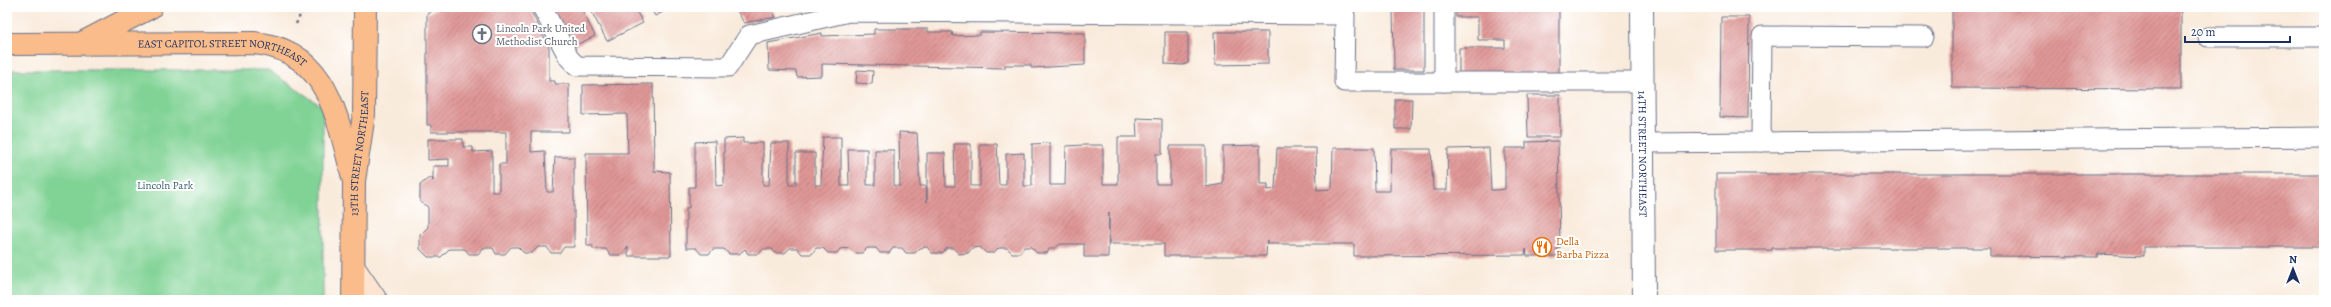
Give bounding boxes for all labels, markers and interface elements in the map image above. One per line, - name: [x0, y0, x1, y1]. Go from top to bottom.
- scale bar: [2185, 18, 2290, 44]
- place label: Lincoln Park United Methodist Church: [496, 21, 585, 49]
- church icon: Lincoln Park United Methodist Church: [471, 23, 493, 45]
- text: 20 m: [2191, 24, 2215, 40]
- street label: EAST CAPITOL STREET NORTHEAST: [138, 35, 310, 70]
- street label: 13TH STREET NORTHEAST: [346, 91, 372, 216]
- street label: 14TH STREET NORTHEAST: [1635, 91, 1651, 217]
- park label: Lincoln Park: [137, 178, 194, 193]
- place label: Della Barba Pizza: [1556, 234, 1610, 262]
- restaurant icon: Della Barba Pizza: [1531, 236, 1553, 258]
- north arrow: [2273, 249, 2313, 289]
- text: N: [2289, 252, 2297, 267]

